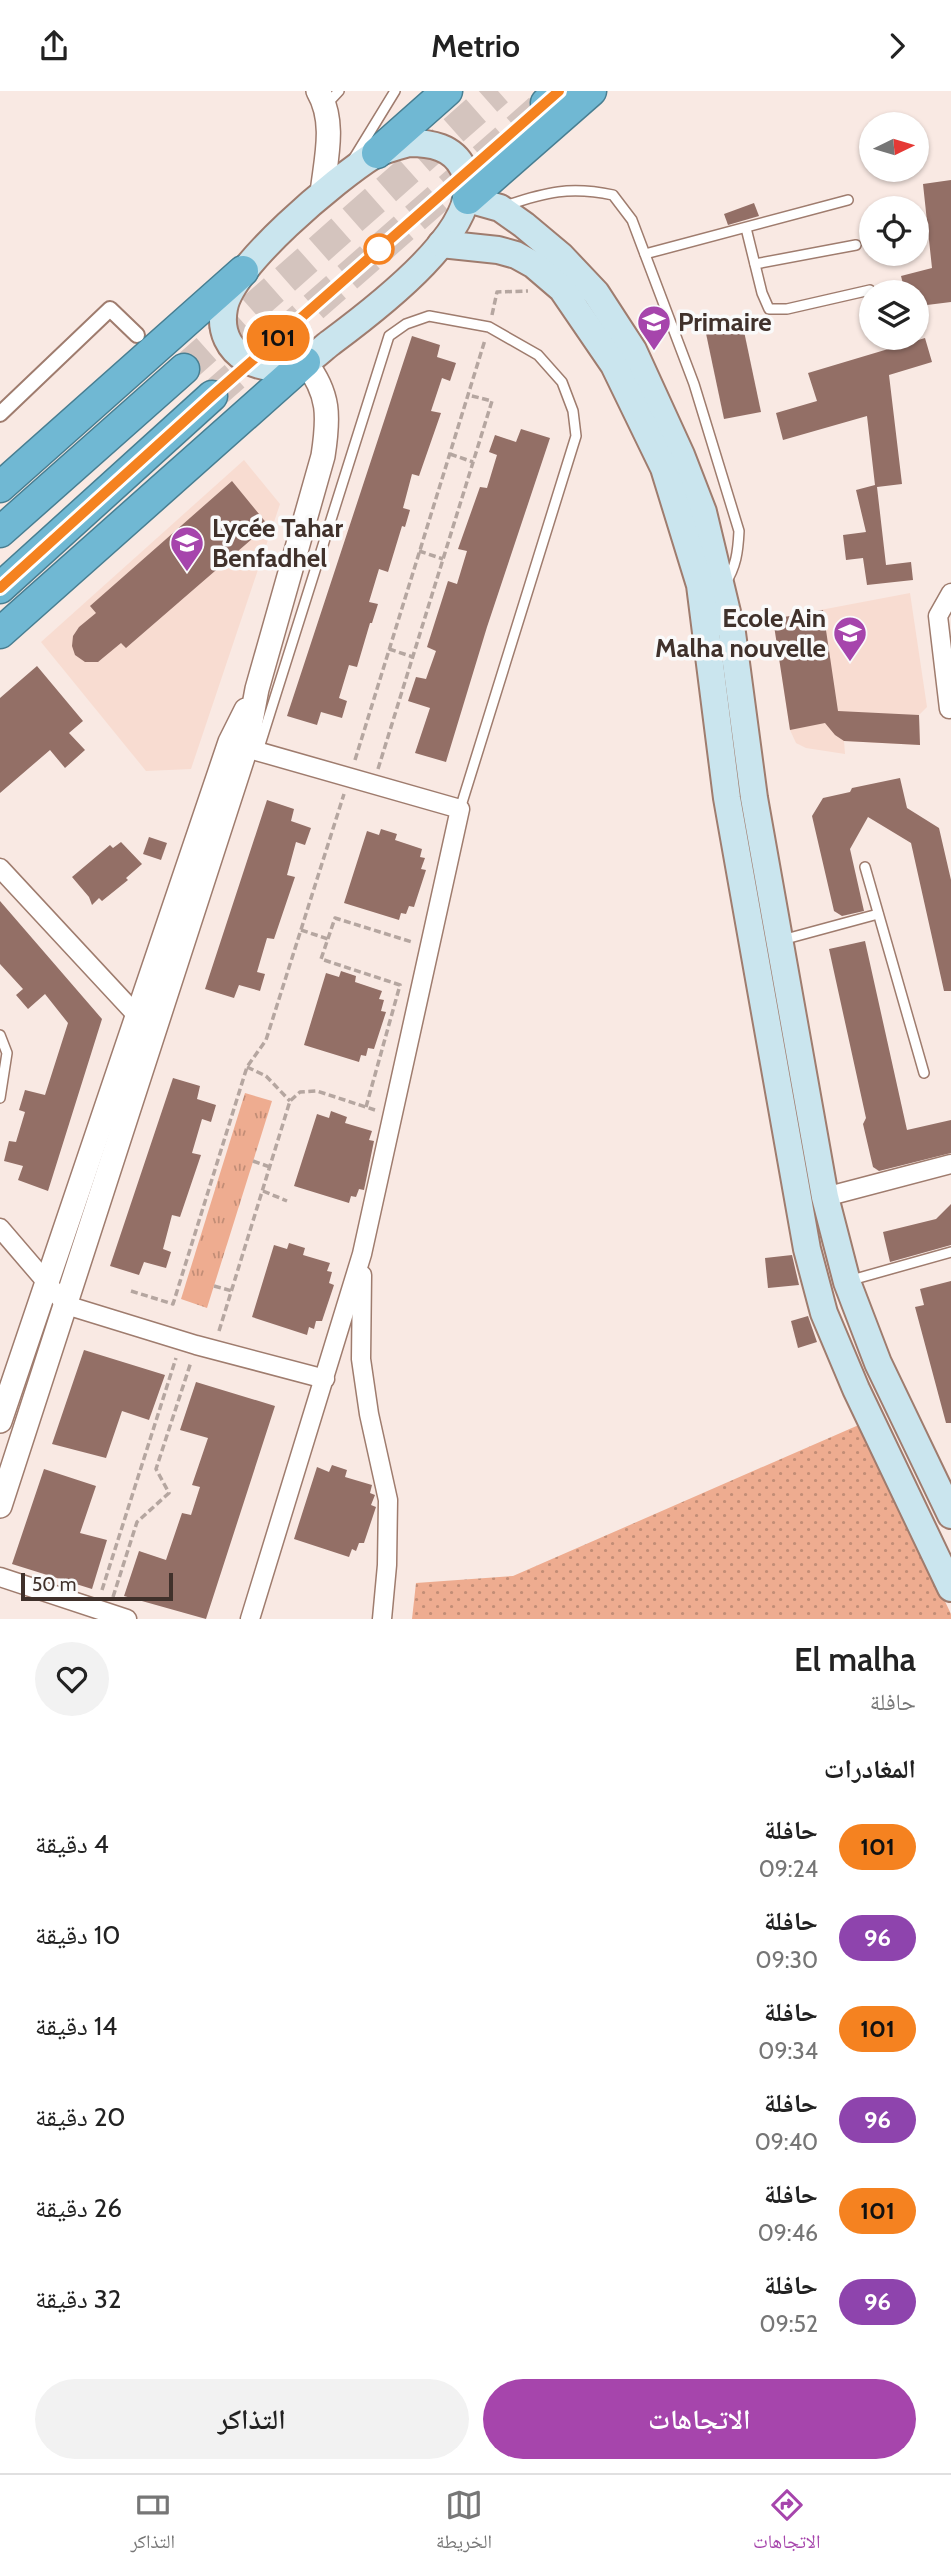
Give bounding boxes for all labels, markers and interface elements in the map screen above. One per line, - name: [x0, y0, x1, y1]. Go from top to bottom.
- text: Metrio: [431, 26, 520, 65]
- icon: share: [35, 27, 73, 65]
- icon: forward: [878, 27, 916, 65]
- north arrow: [859, 112, 929, 182]
- map controls: [859, 112, 929, 350]
- button: locate: [859, 196, 929, 266]
- unlabelled marker: [364, 234, 394, 264]
- button: layers: [859, 280, 929, 350]
- school or university icon: Primaire: [635, 303, 673, 352]
- place label: Primaire: [678, 306, 772, 338]
- line badge: 101: [238, 315, 318, 361]
- text: 101: [261, 323, 295, 352]
- place label: Lycée Tahar Benfadhel: [212, 512, 344, 574]
- school or university icon: Lycée Tahar Benfadhel: [168, 524, 206, 573]
- place label: Ecole Ain Malha nouvelle: [655, 602, 826, 664]
- school or university icon: Ecole Ain Malha nouvelle: [831, 614, 869, 663]
- scale bar: [21, 1570, 173, 1602]
- text: 50 m: [32, 1573, 76, 1596]
- text: El malha: [794, 1639, 916, 1679]
- button: heart: [35, 1642, 109, 1716]
- text: حافلة: [870, 1688, 916, 1716]
- text: المغادرات: [824, 1753, 916, 1785]
- text: حافلة: [764, 1814, 818, 1846]
- text: 4 دقيقة: [35, 1828, 109, 1860]
- text: 101: [860, 1832, 895, 1861]
- text: 09:24: [759, 1855, 818, 1883]
- text: حافلة: [764, 1905, 818, 1937]
- text: 10 دقيقة: [35, 1919, 120, 1951]
- text: 96: [864, 1923, 891, 1952]
- text: 09:30: [756, 1946, 818, 1974]
- text: حافلة: [764, 1996, 818, 2028]
- text: 14 دقيقة: [35, 2010, 117, 2042]
- text: 101: [860, 2014, 895, 2043]
- text: 09:34: [758, 2037, 818, 2065]
- text: حافلة: [764, 2087, 818, 2119]
- text: 20 دقيقة: [35, 2101, 126, 2133]
- text: 96: [864, 2105, 891, 2134]
- text: 09:40: [755, 2128, 818, 2156]
- text: حافلة: [764, 2178, 818, 2210]
- text: 26 دقيقة: [35, 2192, 122, 2224]
- text: 101: [860, 2196, 895, 2225]
- text: 09:46: [758, 2219, 818, 2247]
- text: حافلة: [764, 2269, 818, 2301]
- text: 32 دقيقة: [35, 2283, 121, 2315]
- text: 96: [864, 2287, 891, 2316]
- text: 09:52: [760, 2310, 818, 2338]
- button: التذاكر: [35, 2379, 469, 2459]
- button: الاتجاهات: [483, 2379, 916, 2459]
- tab: التذاكر: [131, 2486, 175, 2560]
- tab: الخريطة: [436, 2486, 492, 2560]
- tab: الاتجاهات: [753, 2486, 820, 2560]

